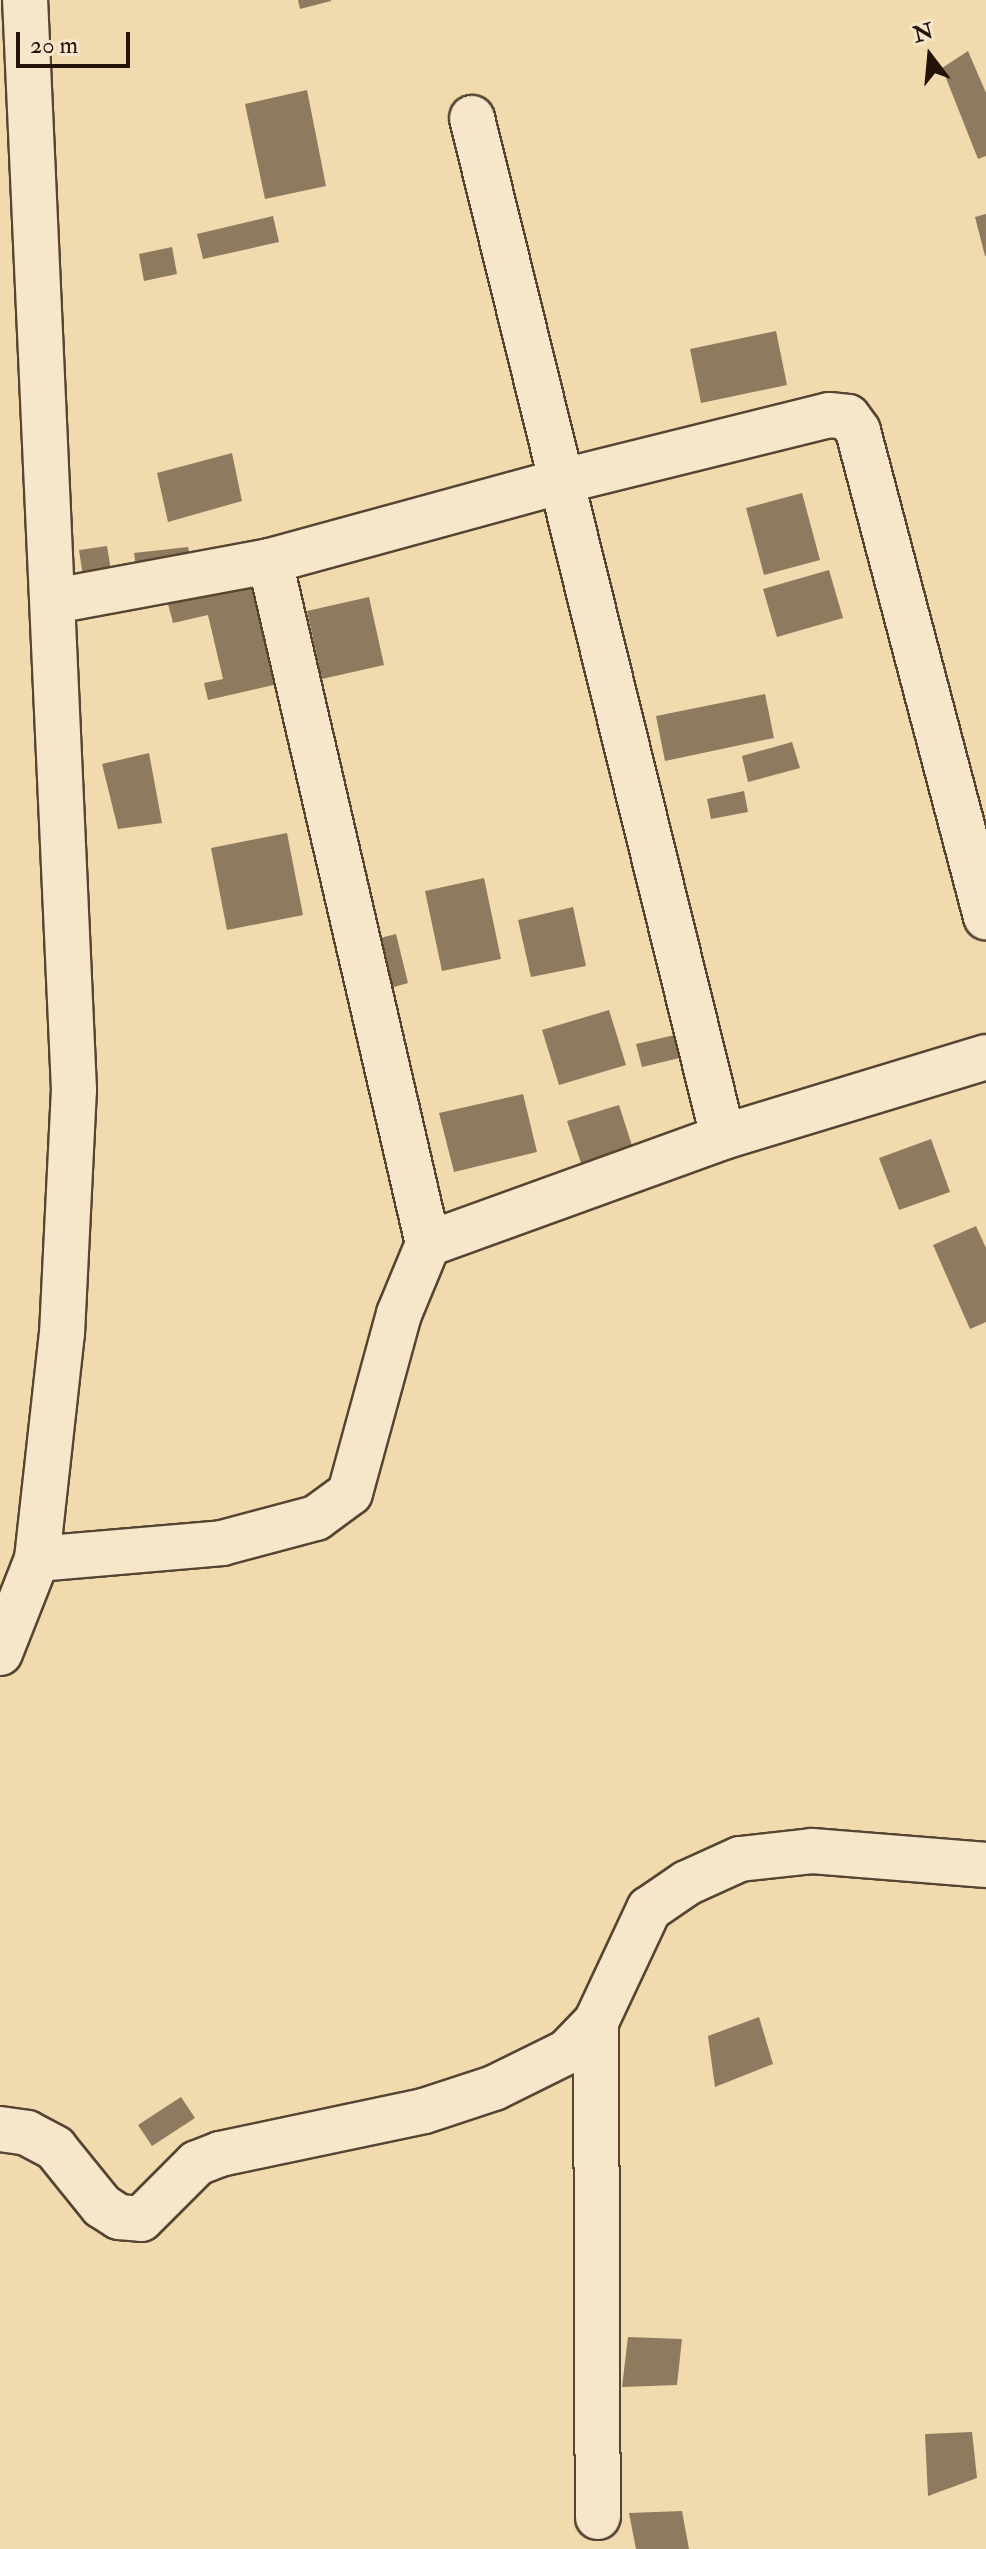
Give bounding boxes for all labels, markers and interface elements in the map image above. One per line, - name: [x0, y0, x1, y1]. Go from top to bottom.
- scale bar: [20, 16, 134, 66]
- north arrow: [890, 16, 970, 96]
- text: N: [910, 17, 937, 49]
- text: 20 m: [30, 30, 78, 61]

